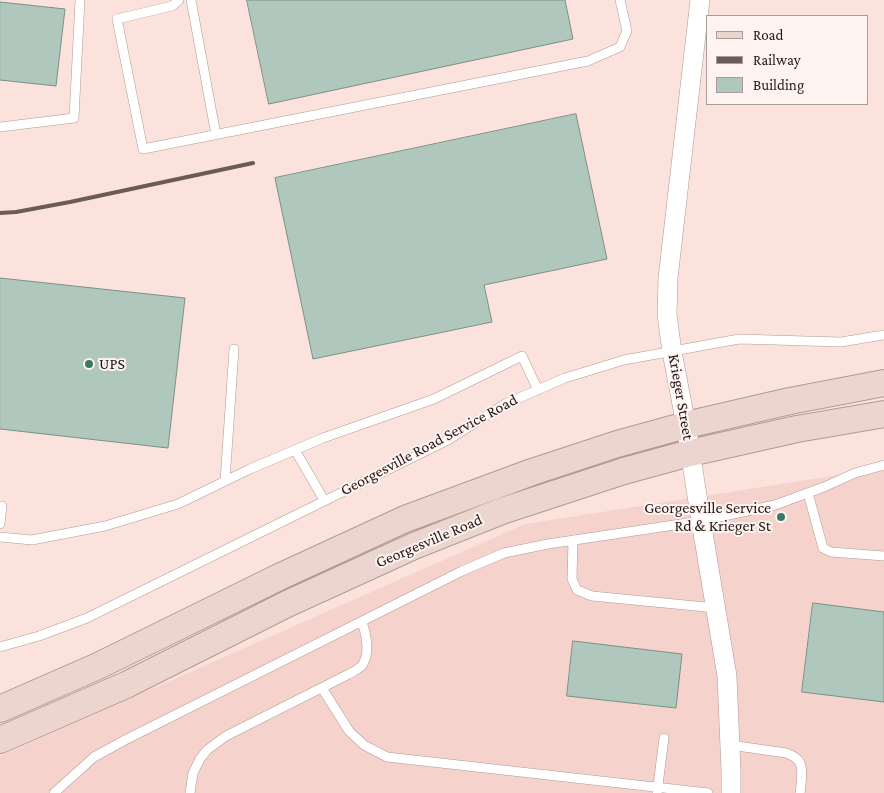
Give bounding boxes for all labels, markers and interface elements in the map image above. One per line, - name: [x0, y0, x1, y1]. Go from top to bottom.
- legend: [706, 15, 869, 105]
- text: Road: [753, 27, 783, 43]
- text: Railway: [753, 52, 801, 68]
- text: Building: [753, 77, 804, 93]
- street label: Krieger Street: [664, 353, 698, 441]
- place label: UPS: [99, 354, 125, 374]
- marker: UPS: [83, 358, 95, 370]
- street label: Georgesville Road Service Road: [337, 390, 521, 500]
- place label: Georgesville Service Rd & Krieger St: [644, 498, 771, 536]
- street label: Georgesville Road: [373, 510, 485, 572]
- marker: Georgesville Service Rd & Krieger St: [775, 511, 787, 523]

